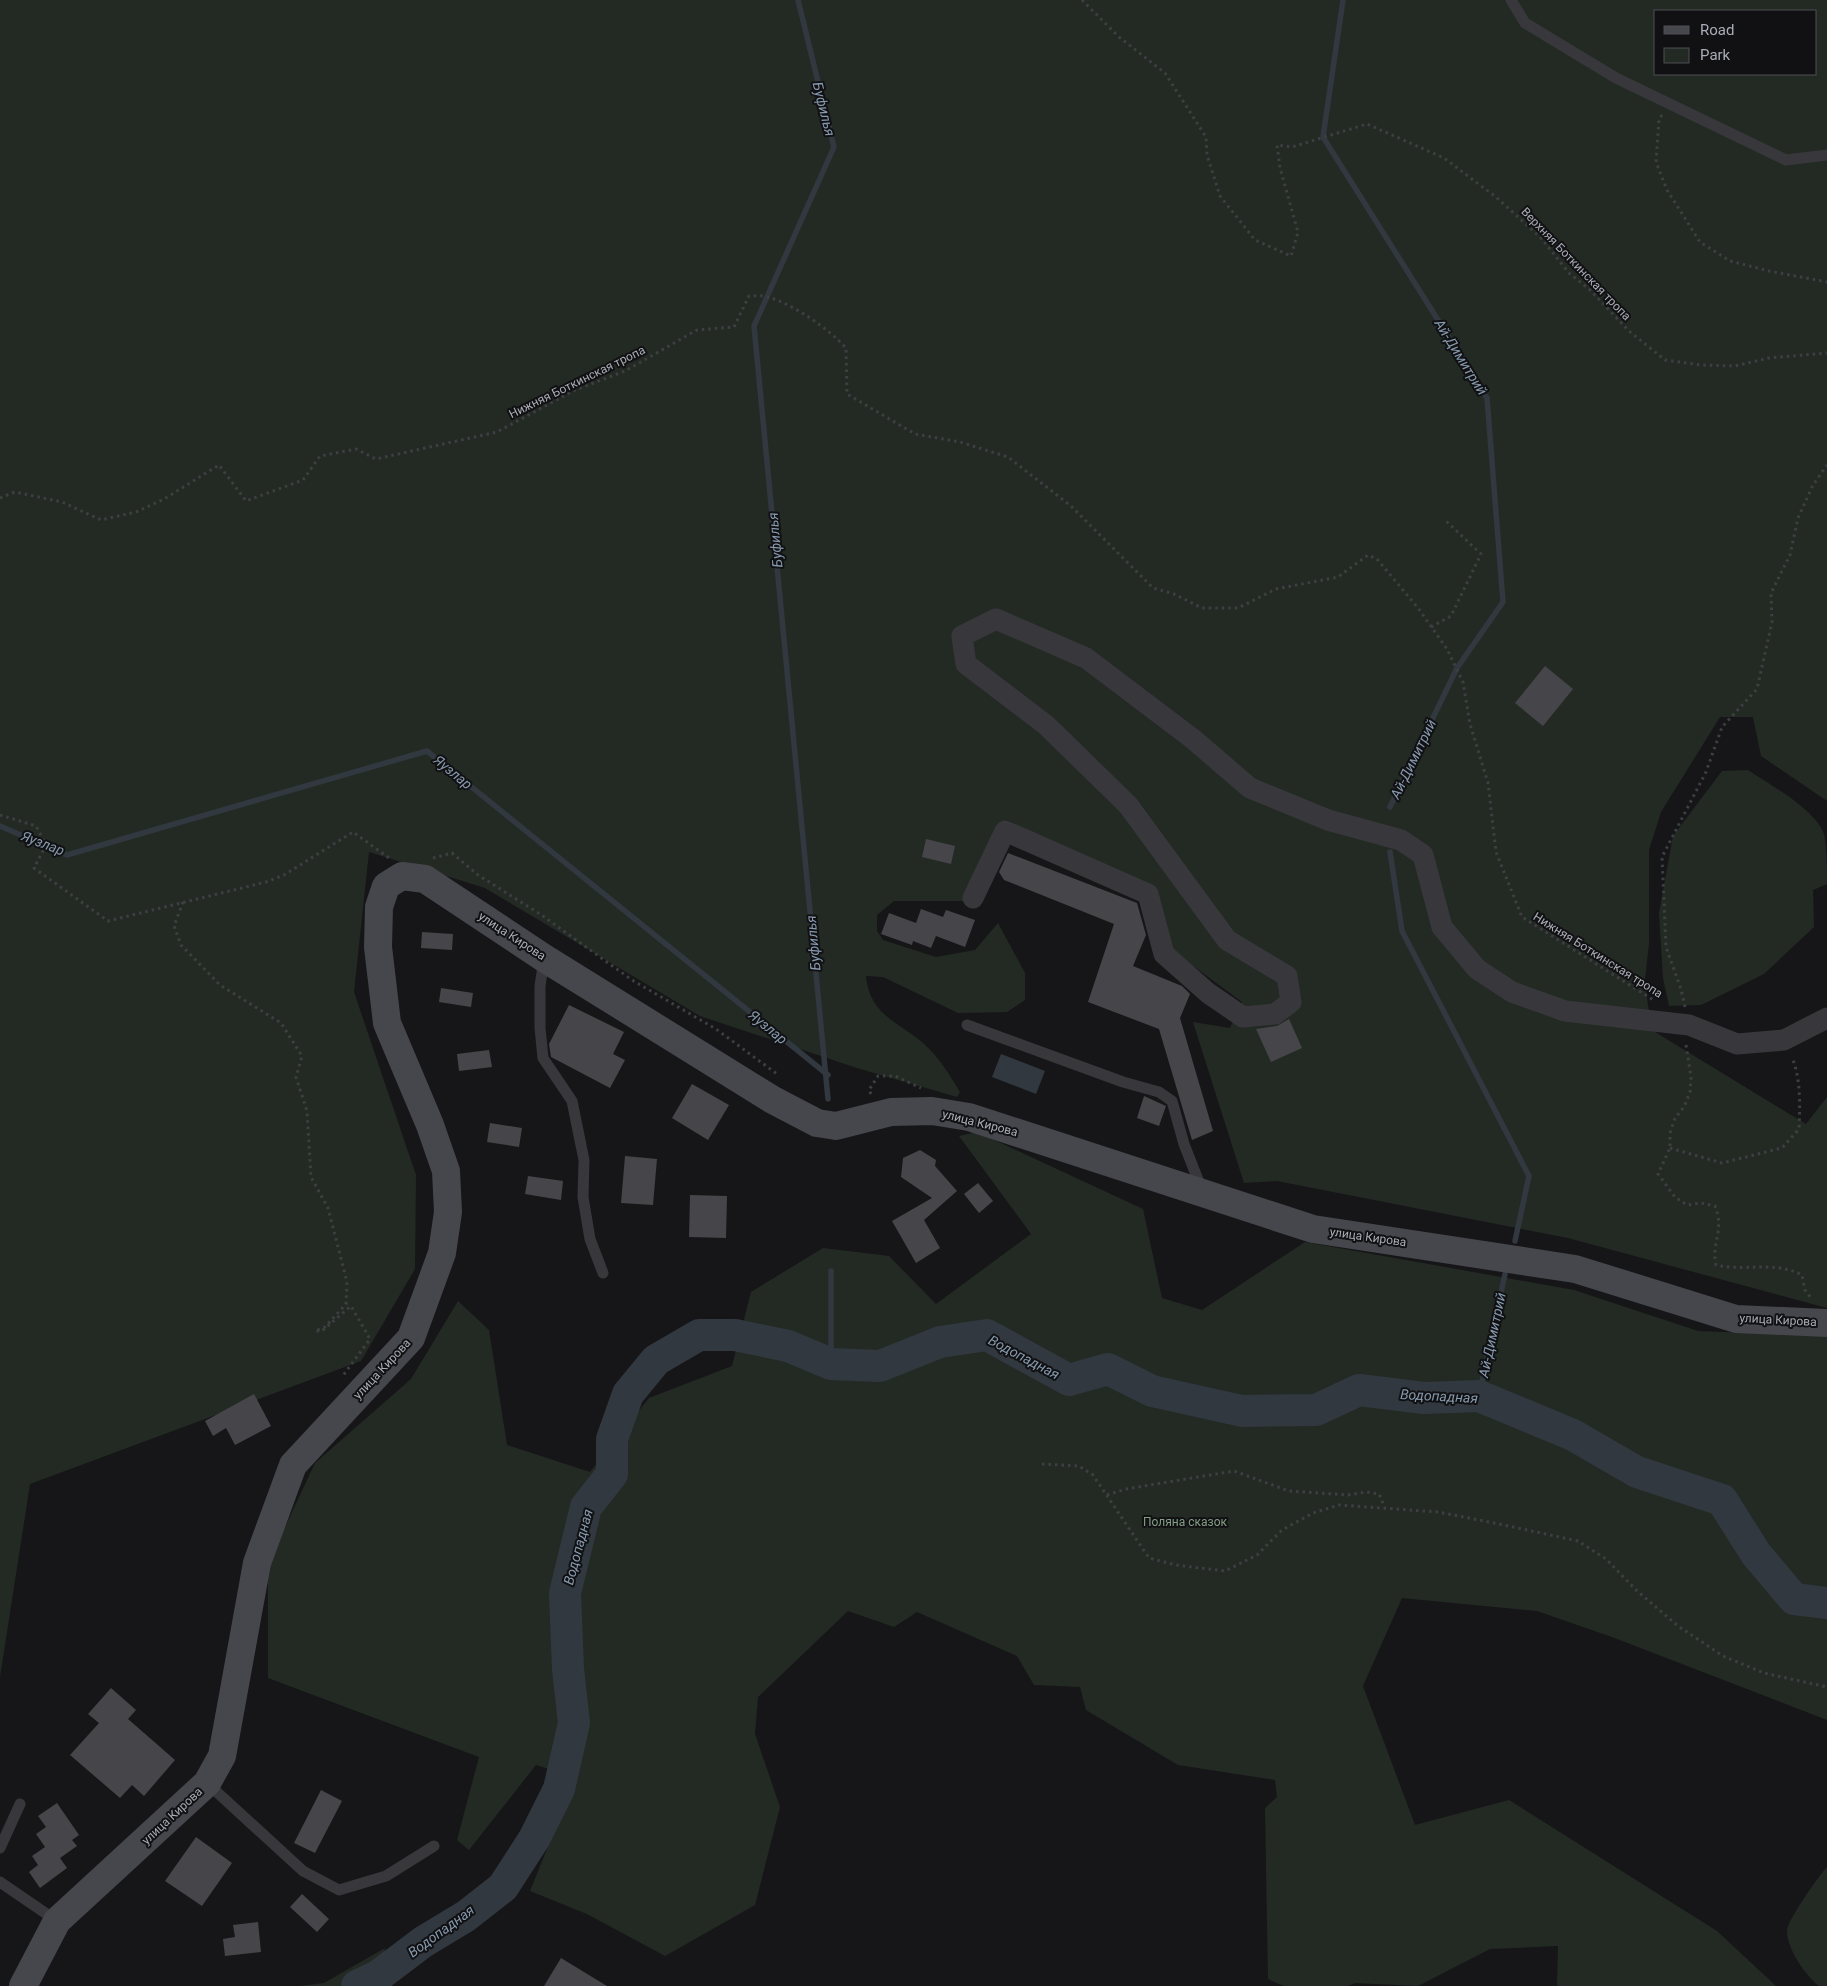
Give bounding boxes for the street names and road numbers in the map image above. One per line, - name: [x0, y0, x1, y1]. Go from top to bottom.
- street label: Верхняя Боткинская тропа: [1518, 205, 1634, 323]
- street label: Нижняя Боткинская тропа: [507, 343, 647, 421]
- street label: улица Кирова: [476, 909, 548, 963]
- street label: Нижняя Боткинская тропа: [1531, 909, 1665, 1001]
- street label: улица Кирова: [941, 1107, 1019, 1139]
- street label: улица Кирова: [1329, 1225, 1407, 1249]
- street label: улица Кирова: [1739, 1311, 1817, 1329]
- street label: улица Кирова: [350, 1336, 414, 1402]
- street label: улица Кирова: [139, 1784, 205, 1848]

